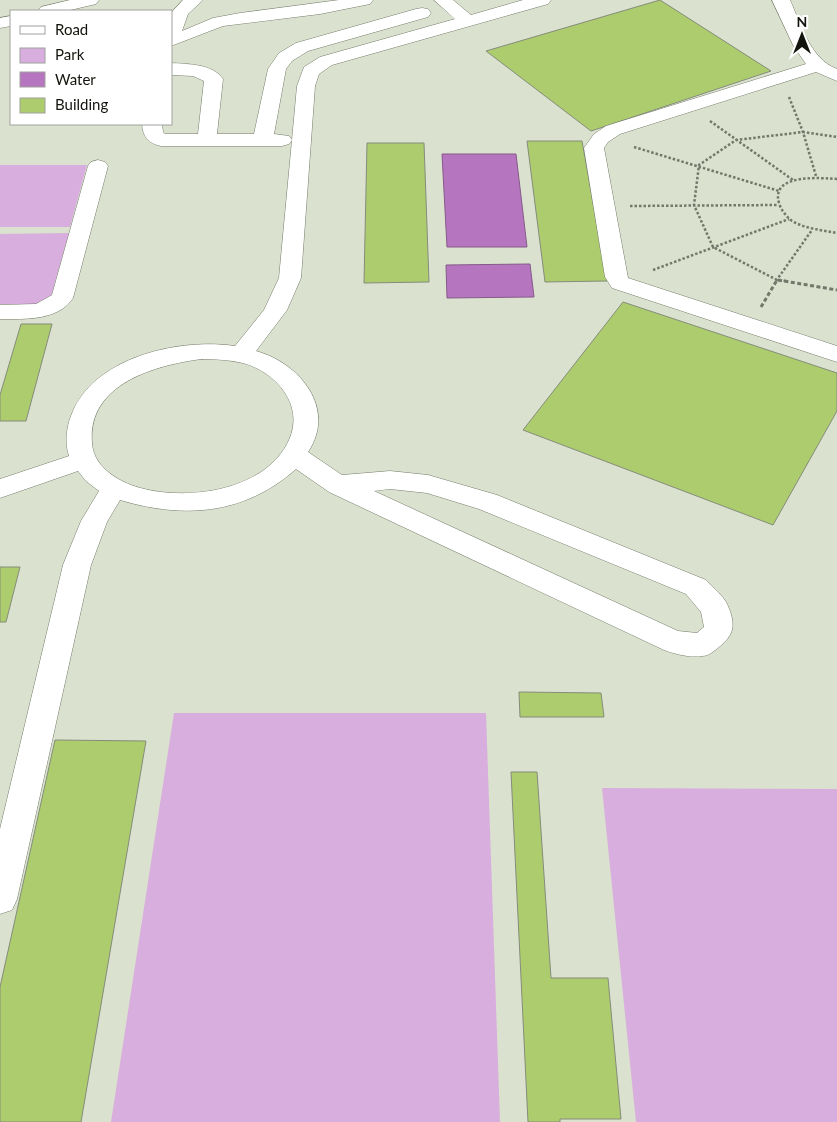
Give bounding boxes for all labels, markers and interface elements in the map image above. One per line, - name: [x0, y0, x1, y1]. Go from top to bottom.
- legend: [10, 10, 172, 125]
- north arrow: [777, 10, 827, 60]
- text: N: [797, 13, 807, 30]
- text: Road: [55, 20, 88, 38]
- text: Park: [55, 45, 85, 63]
- text: Water: [55, 70, 96, 88]
- text: Building: [55, 95, 108, 113]

